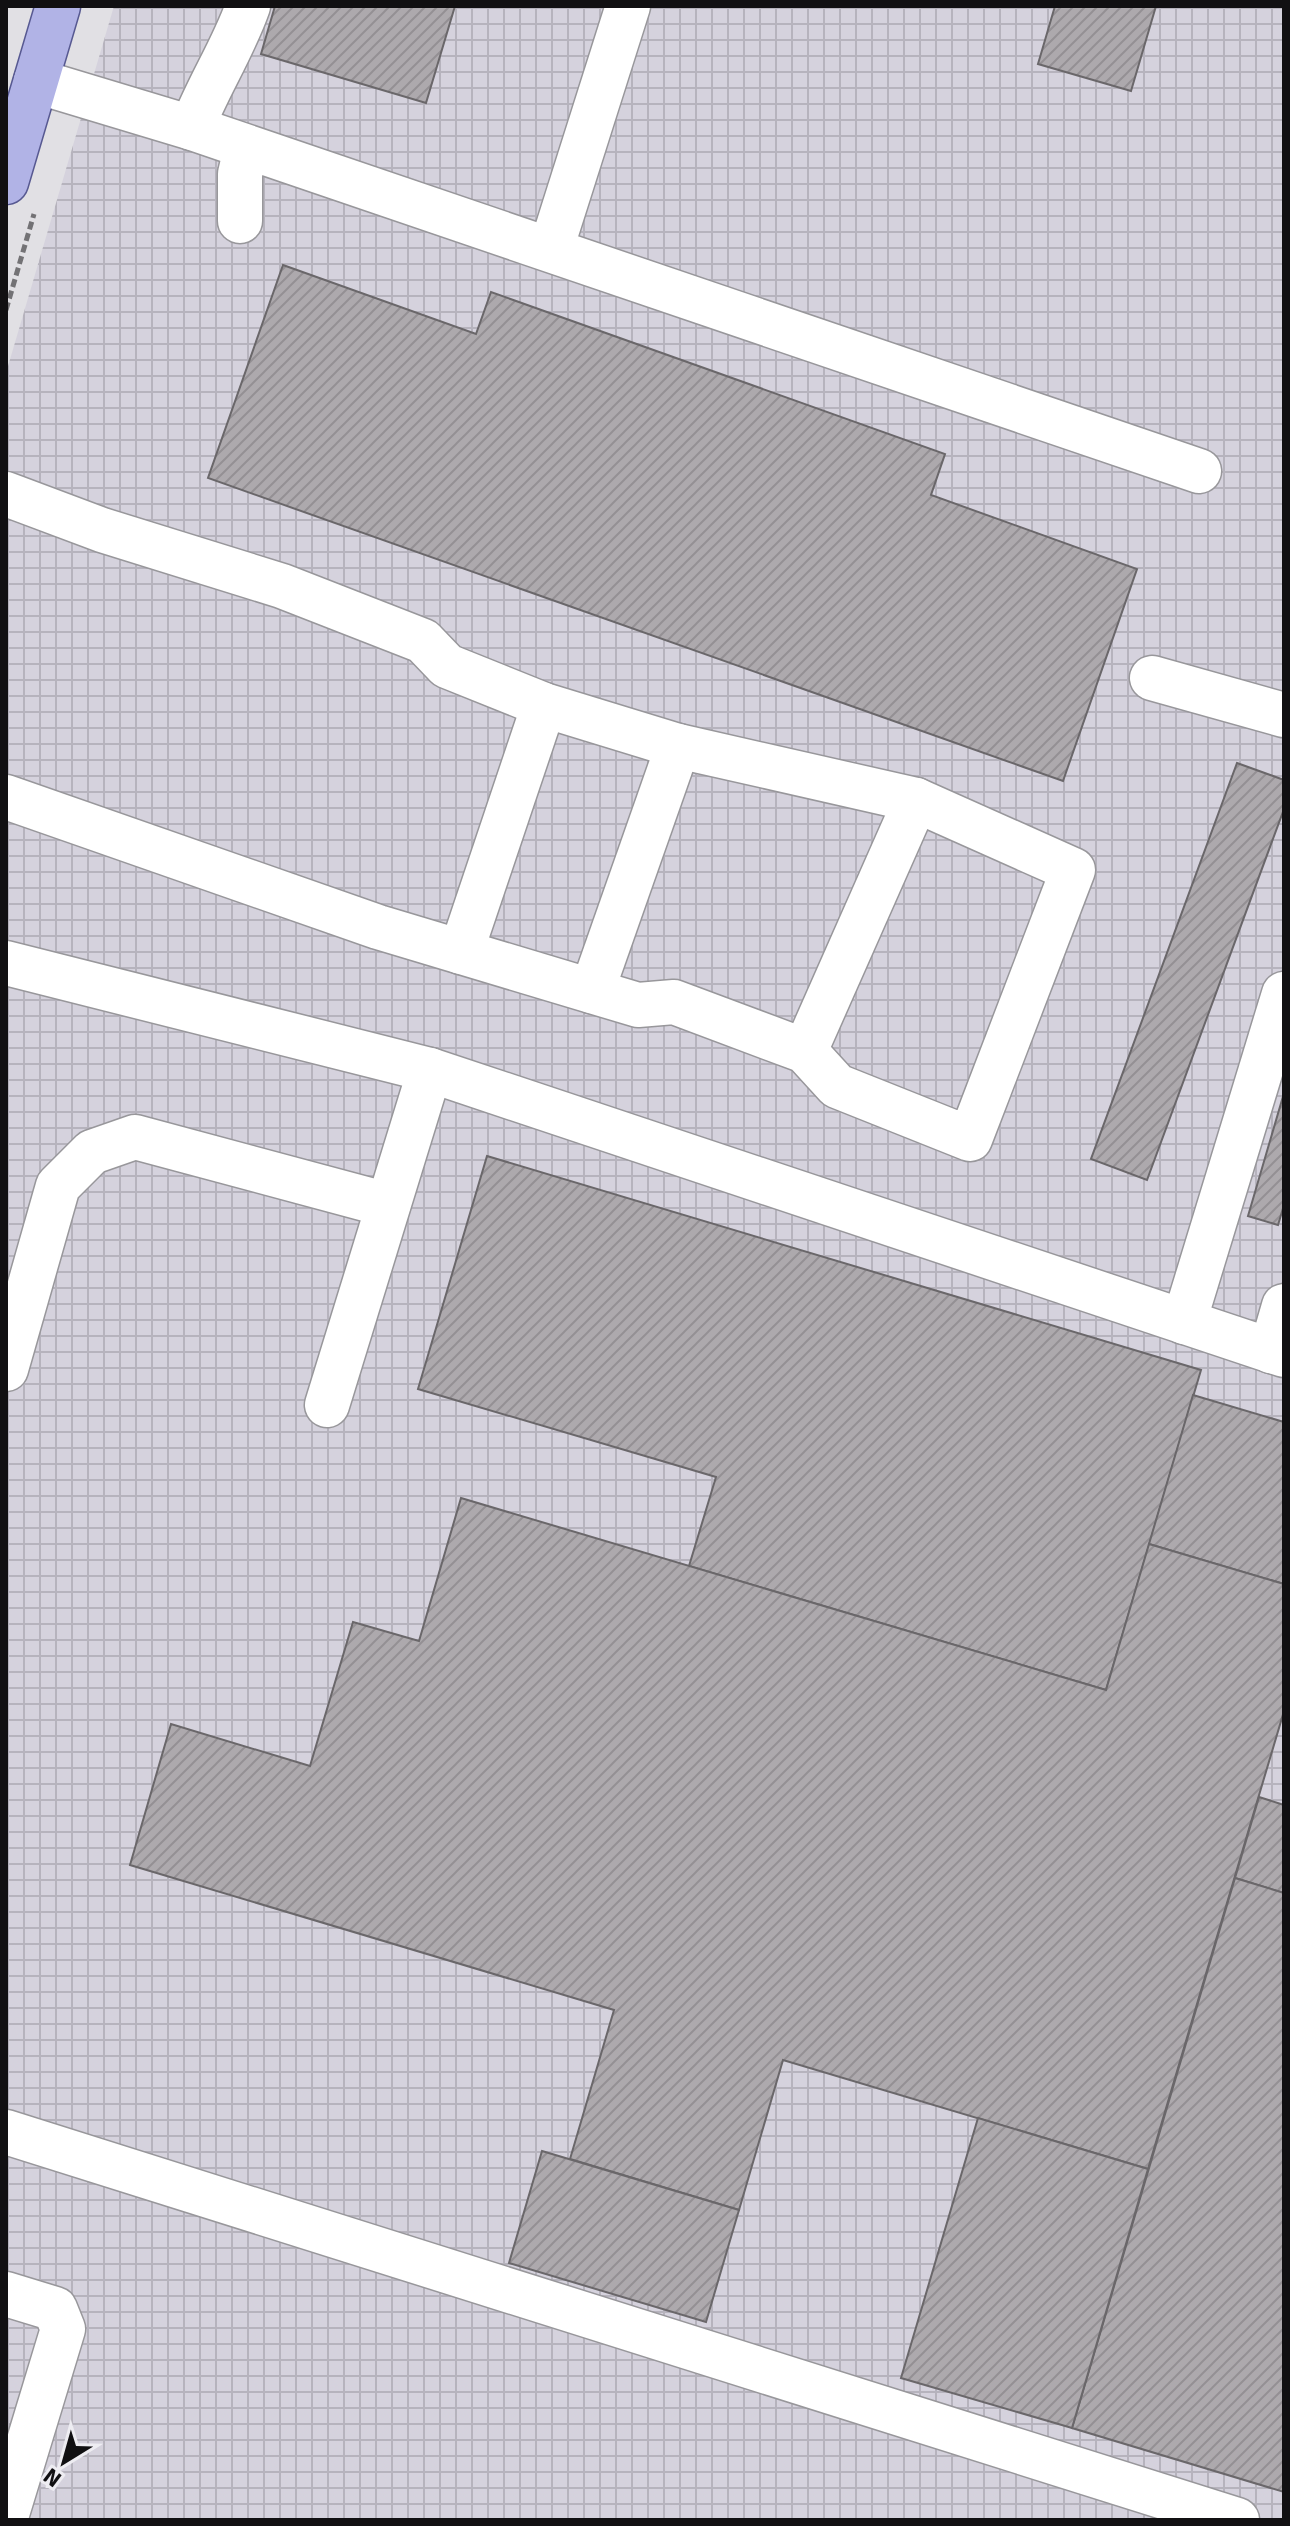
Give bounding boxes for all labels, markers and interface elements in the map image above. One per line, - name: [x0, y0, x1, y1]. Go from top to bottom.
- north arrow: [24, 2422, 104, 2502]
- text: N: [38, 2462, 67, 2493]

